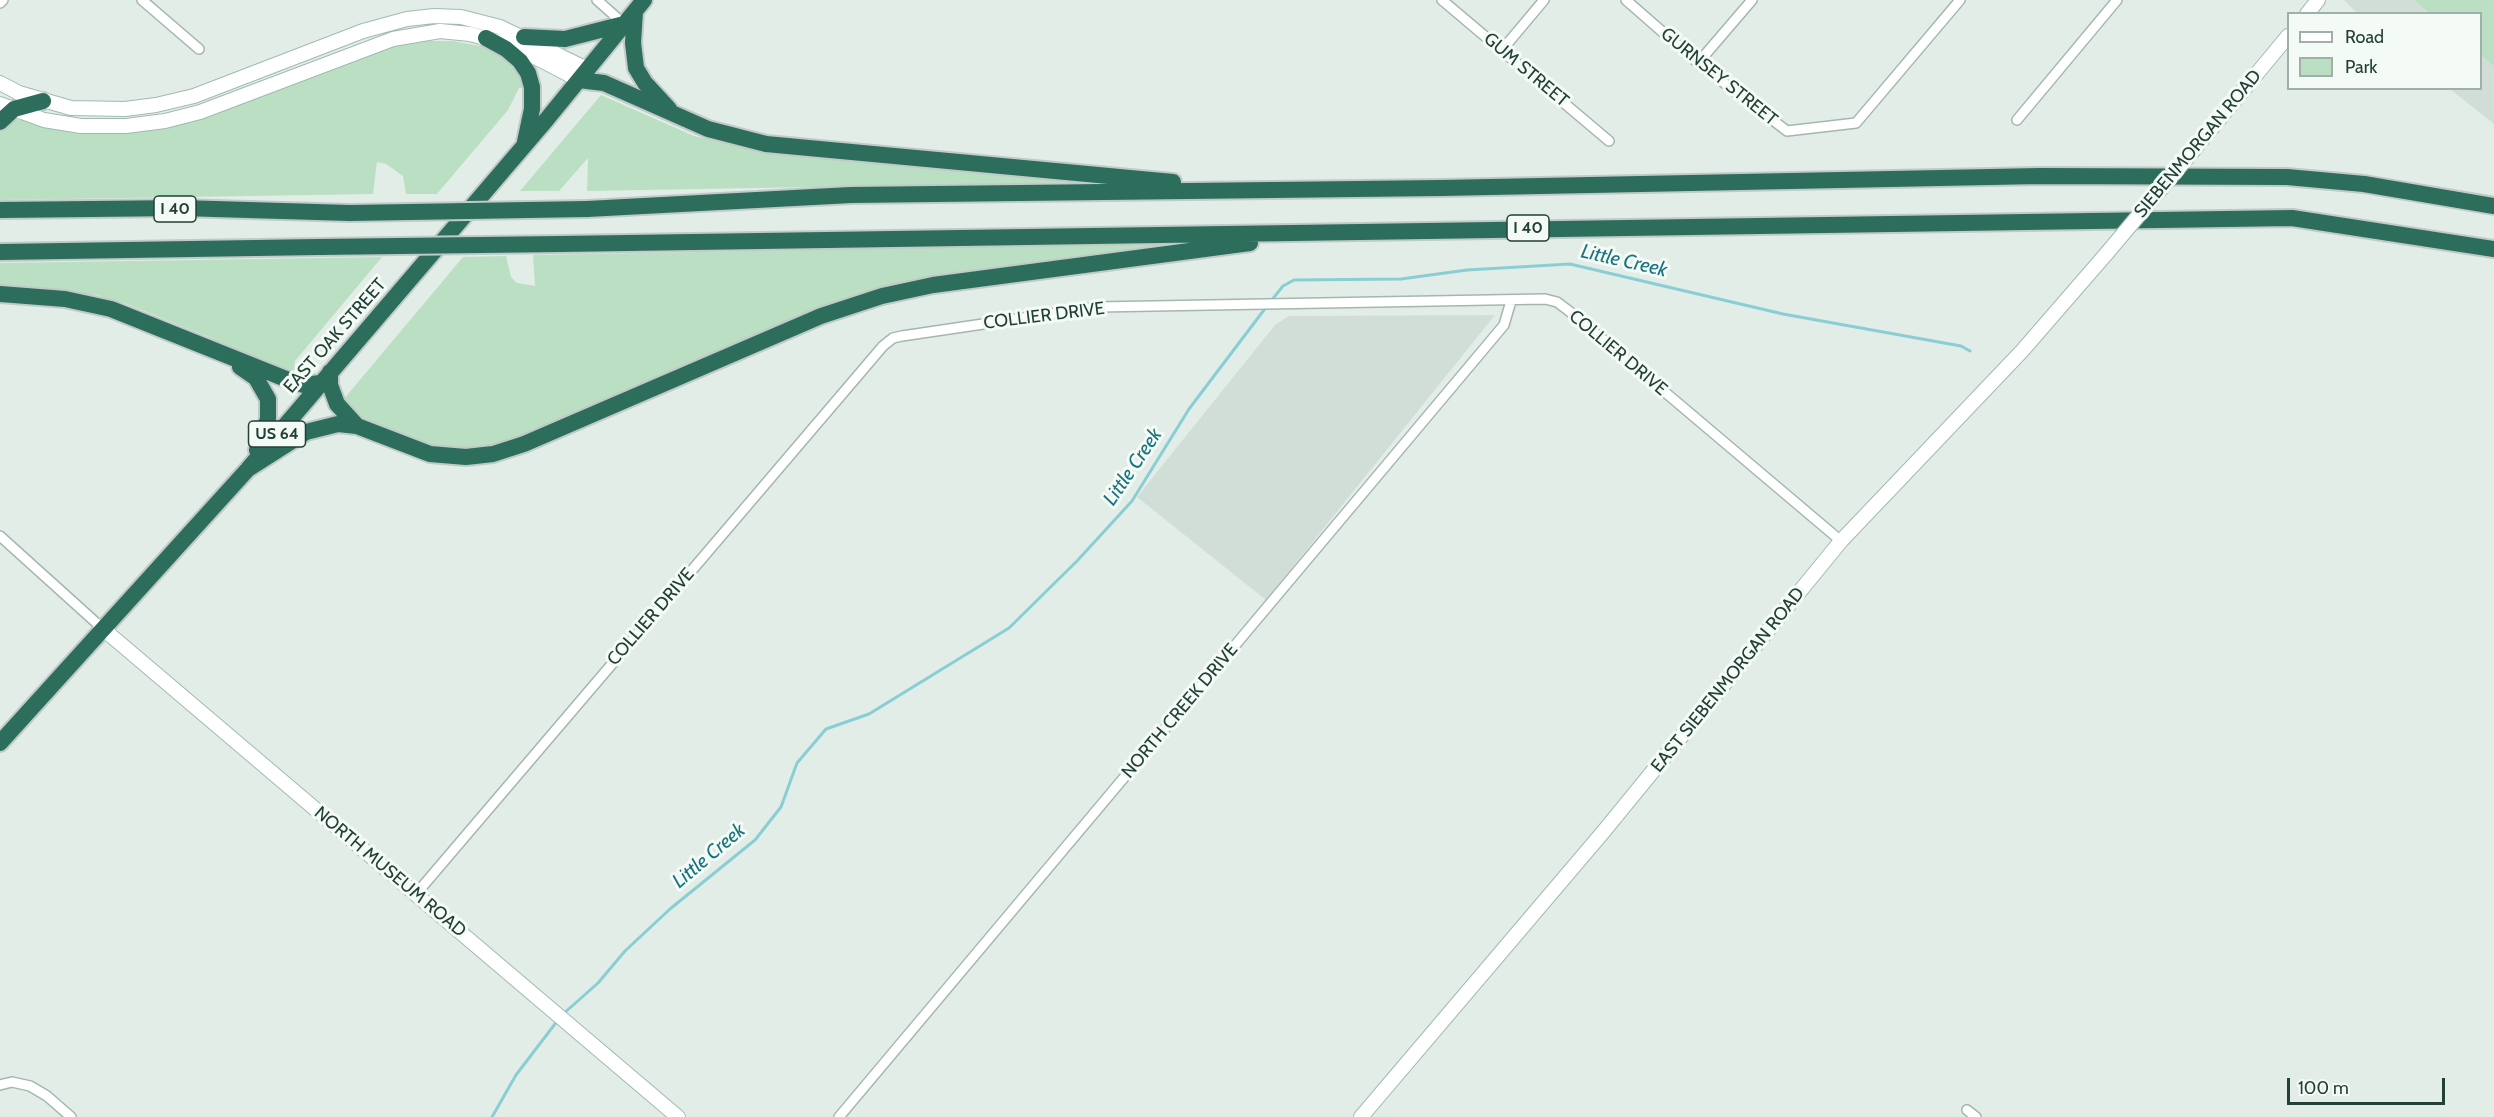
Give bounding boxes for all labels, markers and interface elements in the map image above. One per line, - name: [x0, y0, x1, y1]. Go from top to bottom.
- legend: [2287, 12, 2482, 90]
- street label: GURNSEY STREET: [1656, 23, 1782, 131]
- text: Road: [2345, 26, 2384, 48]
- street label: GUM STREET: [1479, 28, 1573, 112]
- text: Park: [2345, 56, 2377, 78]
- street label: SIEBENMORGAN ROAD: [2130, 66, 2266, 222]
- road number: I 40: [154, 196, 196, 222]
- road number: I 40: [1507, 215, 1549, 241]
- water label: Little Creek: [1579, 239, 1669, 283]
- street label: EAST OAK STREET: [279, 274, 391, 398]
- street label: COLLIER DRIVE: [982, 298, 1106, 334]
- street label: COLLIER DRIVE: [1564, 306, 1672, 400]
- road number: US 64: [248, 421, 306, 447]
- water label: Little Creek: [1099, 424, 1167, 510]
- street label: COLLIER DRIVE: [603, 564, 699, 670]
- street label: EAST SIEBENMORGAN ROAD: [1647, 583, 1809, 777]
- street label: NORTH CREEK DRIVE: [1117, 639, 1243, 783]
- street label: NORTH MUSEUM ROAD: [310, 802, 470, 942]
- water label: Little Creek: [668, 819, 750, 893]
- scale bar: [2290, 1066, 2448, 1104]
- text: 100 m: [2298, 1077, 2349, 1099]

